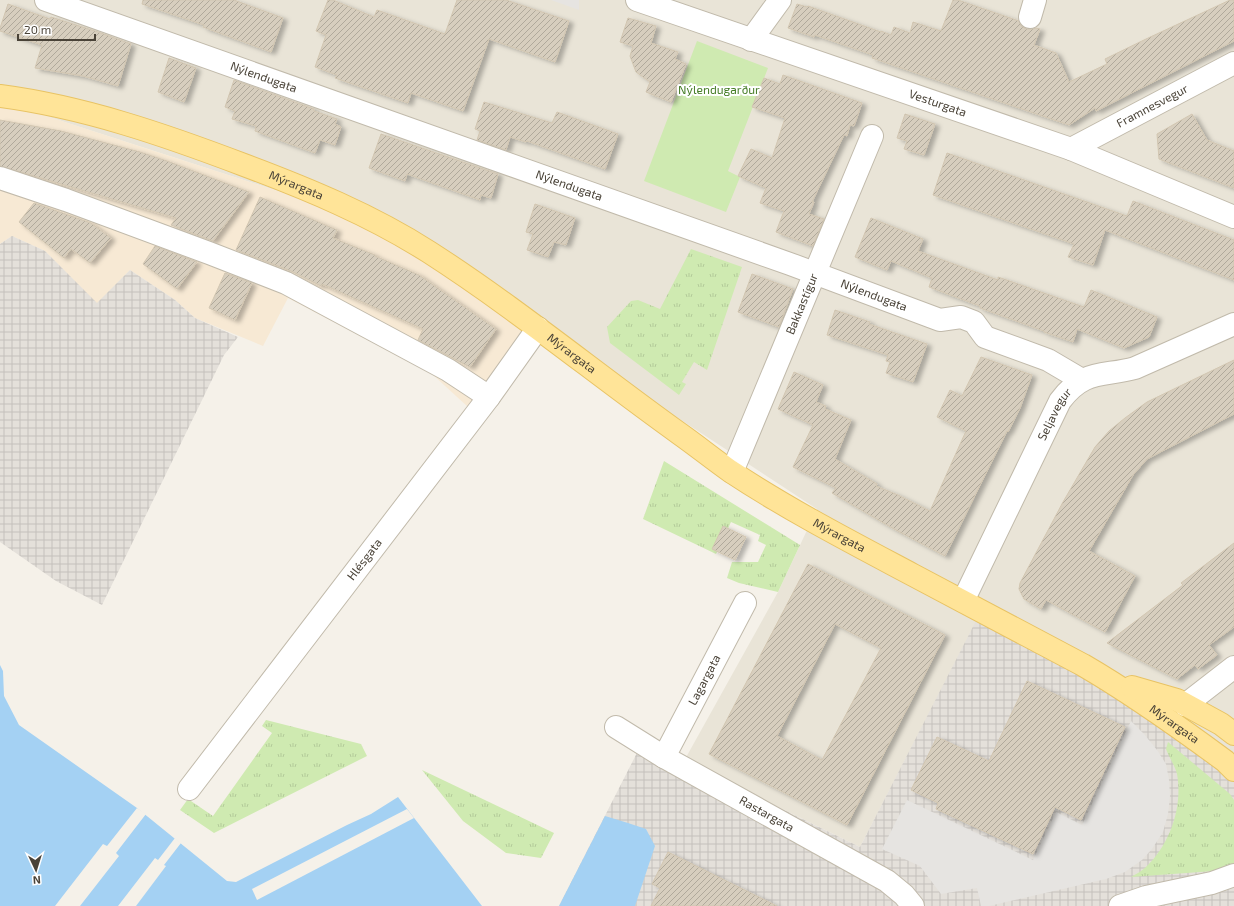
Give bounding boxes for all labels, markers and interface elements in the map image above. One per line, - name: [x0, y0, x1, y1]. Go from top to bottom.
- scale bar: [18, 16, 95, 42]
- text: 20 m: [24, 22, 51, 36]
- street label: Nýlendugata: [229, 58, 299, 95]
- street label: Framnesvegur: [1114, 81, 1190, 130]
- park label: Nýlendugarður: [678, 82, 760, 96]
- street label: Vesturgata: [907, 86, 969, 119]
- street label: Nýlendugata: [534, 166, 605, 203]
- street label: Mýrargata: [267, 167, 326, 202]
- street label: Bakkastígur: [782, 271, 820, 336]
- street label: Nýlendugata: [839, 276, 909, 313]
- street label: Mýrargata: [545, 330, 599, 376]
- street label: Seljavegur: [1034, 384, 1074, 442]
- street label: Mýrargata: [811, 515, 868, 554]
- street label: Hlésgata: [344, 535, 384, 582]
- street label: Lagargata: [685, 652, 723, 707]
- street label: Mýrargata: [1147, 701, 1202, 746]
- street label: Rastargata: [737, 792, 797, 834]
- north arrow: [16, 850, 56, 890]
- text: N: [32, 874, 41, 887]

